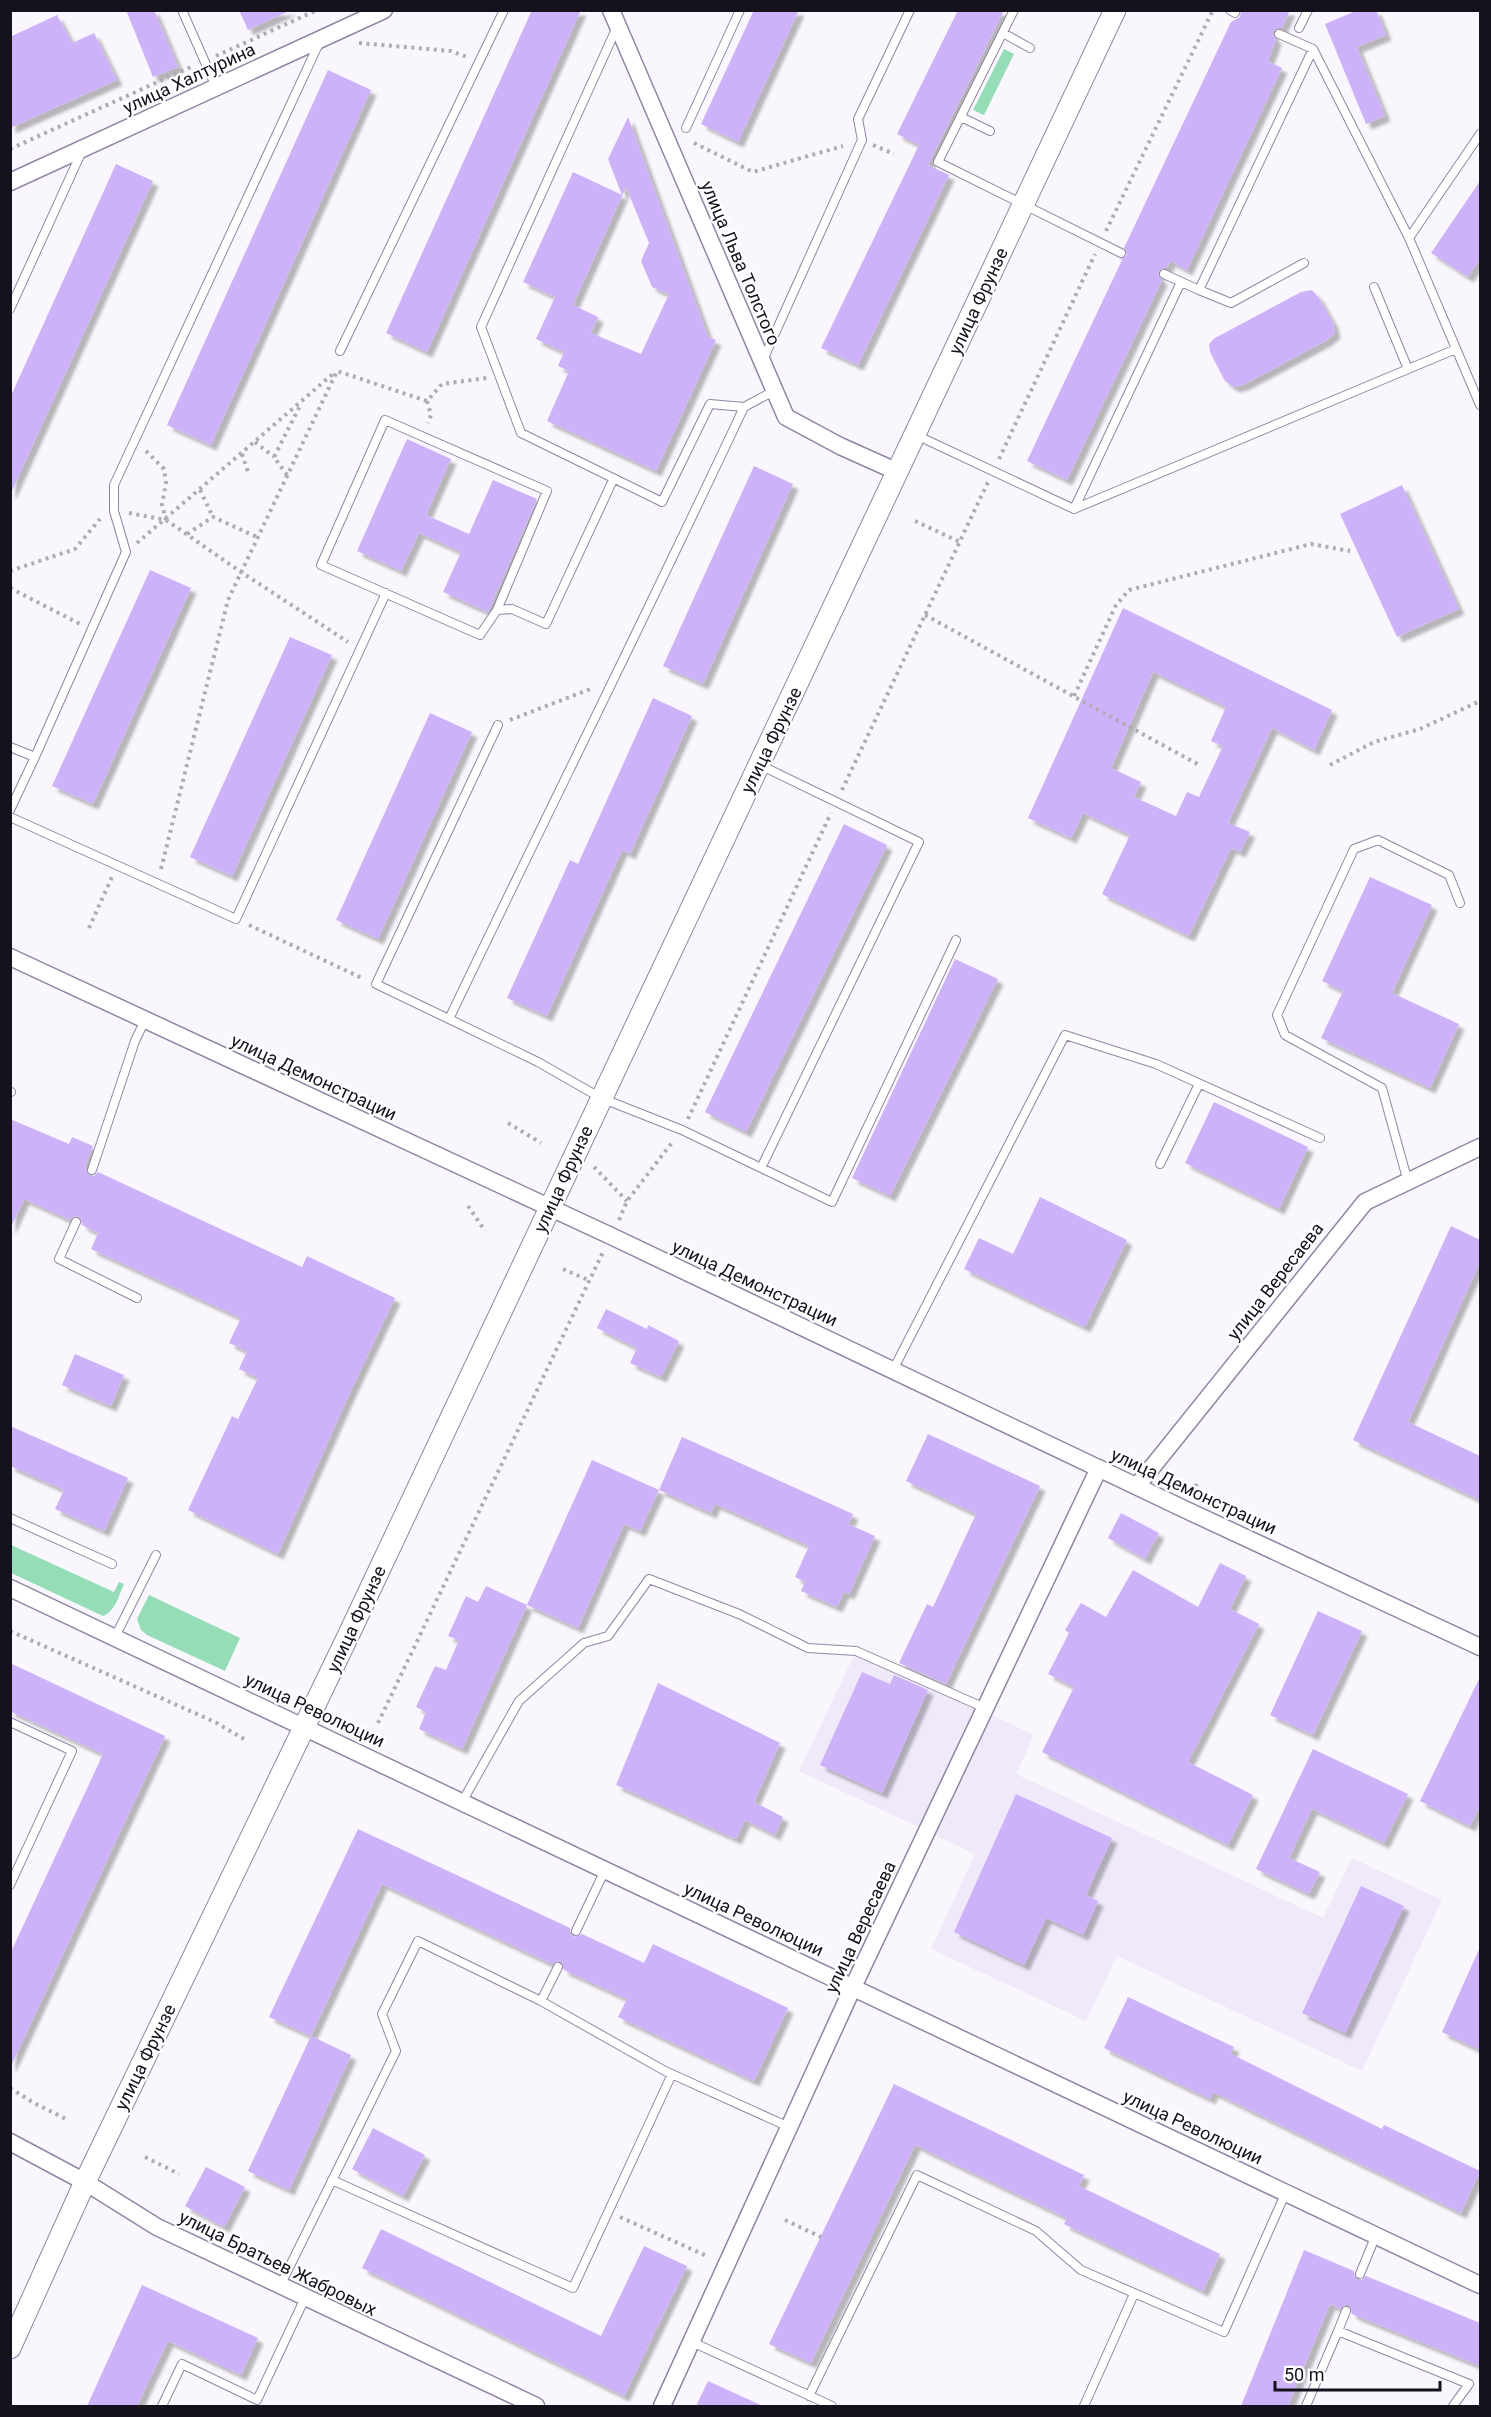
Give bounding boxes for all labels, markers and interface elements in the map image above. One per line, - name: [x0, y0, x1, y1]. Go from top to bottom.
- street label: улица Халтурина: [120, 38, 258, 118]
- street label: улица Льва Толстого: [697, 178, 785, 348]
- street label: улица Фрунзе: [944, 244, 1012, 358]
- street label: улица Фрунзе: [736, 684, 806, 796]
- street label: улица Демонстрации: [228, 1029, 400, 1125]
- street label: улица Фрунзе: [529, 1122, 597, 1236]
- street label: улица Вересаева: [1223, 1218, 1327, 1344]
- street label: улица Демонстрации: [669, 1235, 841, 1331]
- street label: улица Демонстрации: [1108, 1443, 1280, 1539]
- street label: улица Фрунзе: [322, 1562, 390, 1676]
- street label: улица Революции: [242, 1668, 388, 1752]
- street label: улица Вересаева: [820, 1858, 900, 1996]
- street label: улица Революции: [681, 1877, 827, 1961]
- street label: улица Фрунзе: [110, 2001, 180, 2113]
- street label: улица Революции: [1120, 2085, 1266, 2169]
- street label: улица Братьев Жабровых: [176, 2206, 380, 2320]
- scale bar: [1275, 2354, 1440, 2392]
- text: 50 m: [1284, 2364, 1324, 2385]

